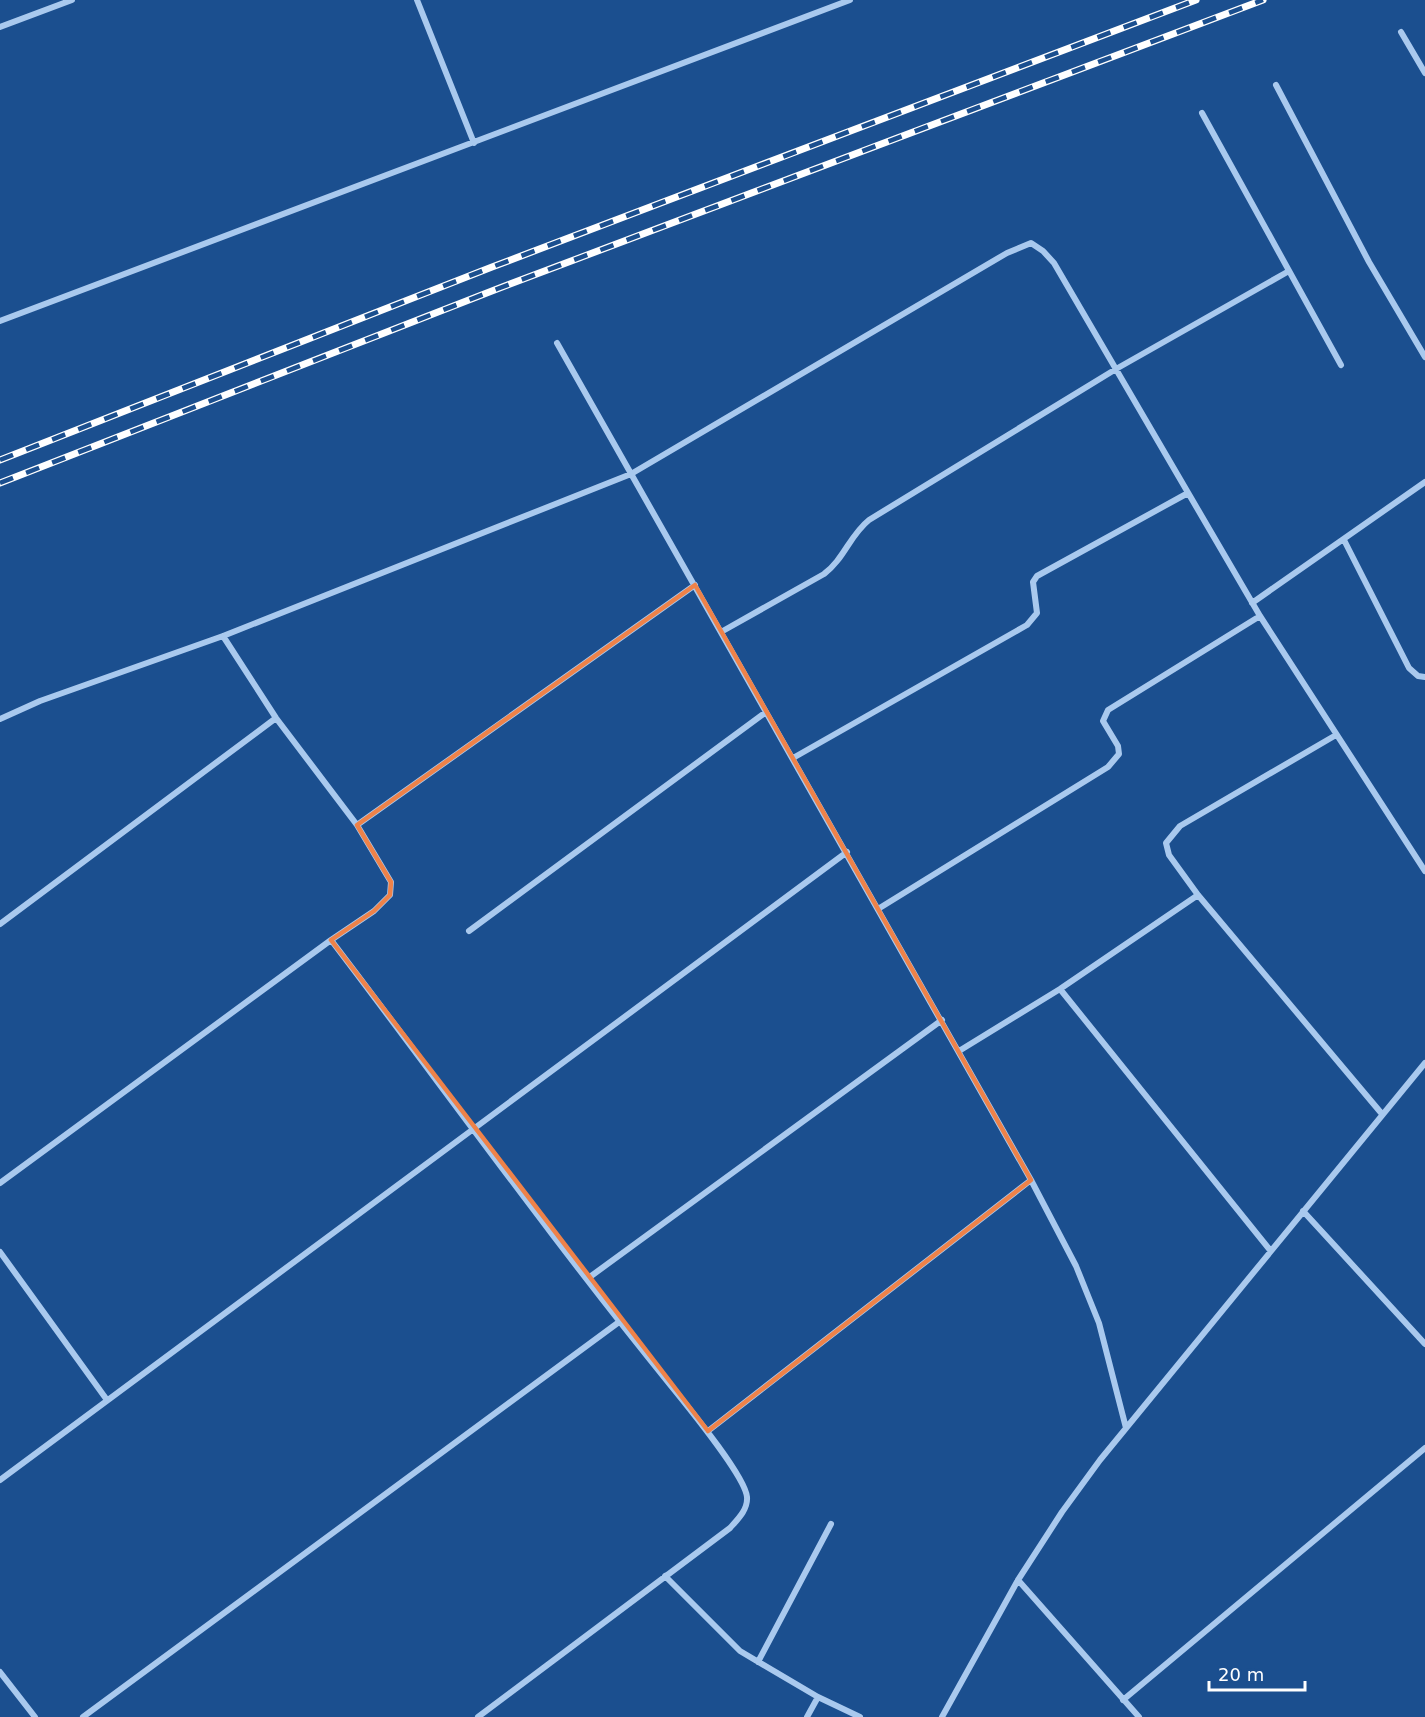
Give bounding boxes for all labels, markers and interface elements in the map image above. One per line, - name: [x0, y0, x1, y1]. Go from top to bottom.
- scale bar: [1209, 1654, 1305, 1692]
- text: 20 m: [1218, 1664, 1264, 1685]

